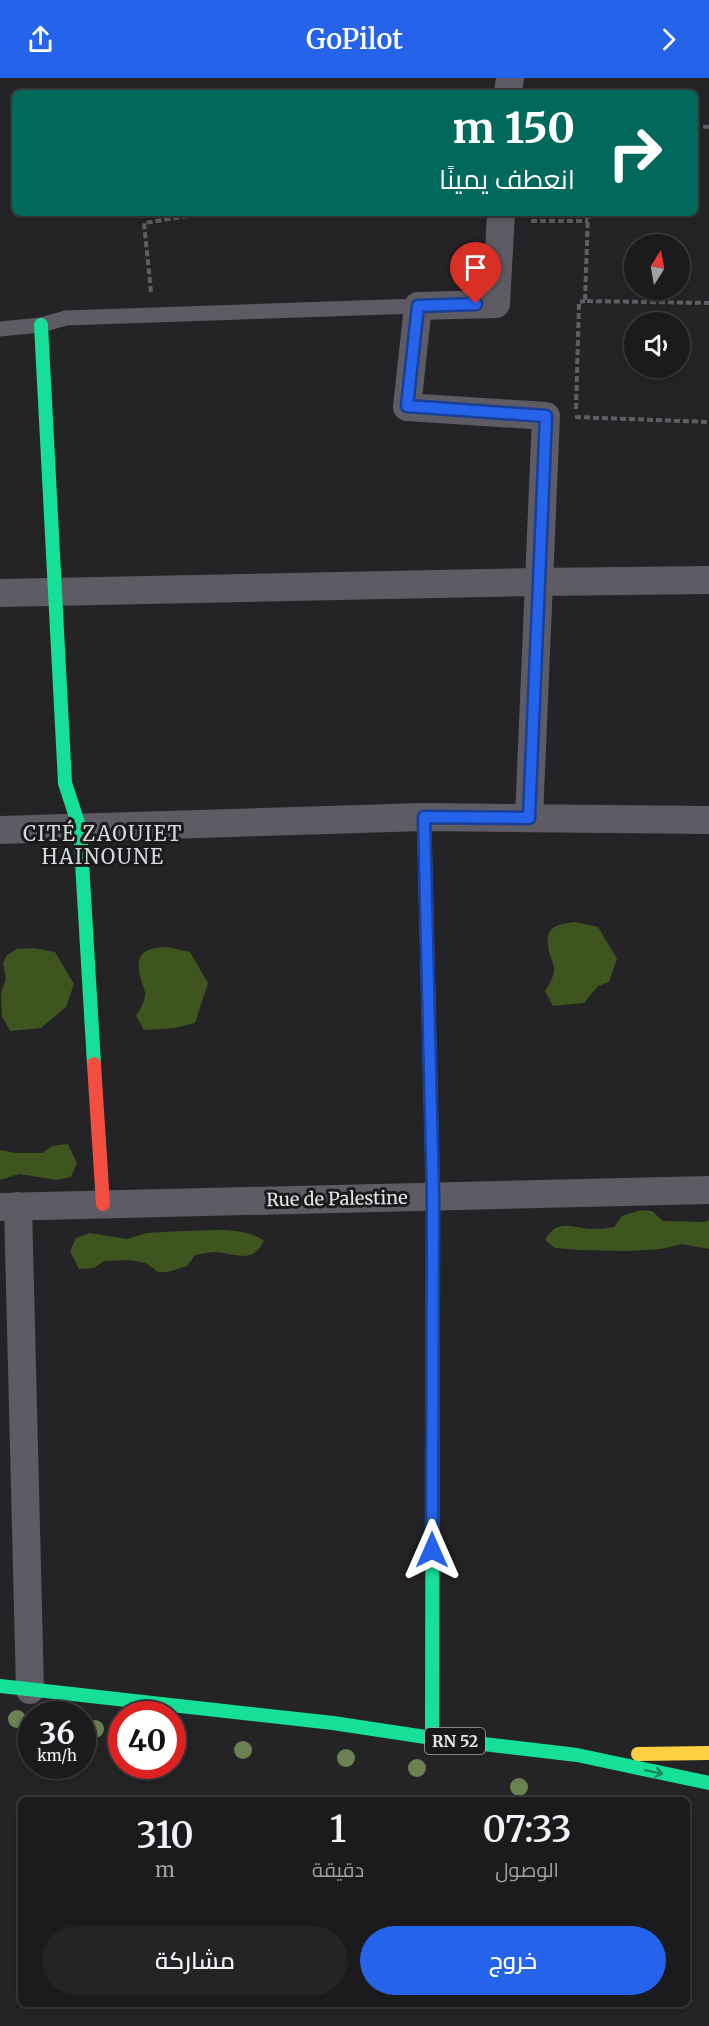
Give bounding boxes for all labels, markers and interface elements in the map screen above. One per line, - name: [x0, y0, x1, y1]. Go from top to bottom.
- text: GoPilot: [306, 22, 403, 56]
- icon: share: [24, 23, 57, 56]
- icon: forward: [652, 23, 685, 56]
- text: 150 m: [452, 102, 575, 154]
- icon: right: [596, 114, 674, 192]
- text: انعطف يمينًا: [439, 162, 575, 196]
- north arrow: [624, 234, 690, 300]
- map controls: [624, 234, 690, 378]
- pin: [450, 242, 501, 304]
- icon: arrive: [459, 251, 492, 284]
- button: sound: [624, 312, 690, 378]
- district label: CITÉ ZAOUIET HAINOUNE: [23, 819, 183, 869]
- street label: Rue de Palestine: [266, 1186, 408, 1211]
- position arrow: [400, 1518, 464, 1582]
- speed limit sign: 40: [108, 1701, 186, 1779]
- text: 36: [39, 1714, 75, 1752]
- road number: RN 52: [425, 1728, 485, 1754]
- text: km/h: [37, 1746, 77, 1765]
- one-way arrow: [645, 1766, 664, 1778]
- text: 1: [330, 1807, 346, 1852]
- text: 07:33: [482, 1807, 572, 1852]
- text: 310: [136, 1813, 194, 1858]
- text: m: [155, 1857, 175, 1882]
- text: دقيقة: [312, 1857, 364, 1882]
- text: الوصول: [495, 1857, 559, 1882]
- button: مشاركة: [42, 1926, 348, 1995]
- button: خروج: [360, 1926, 666, 1995]

